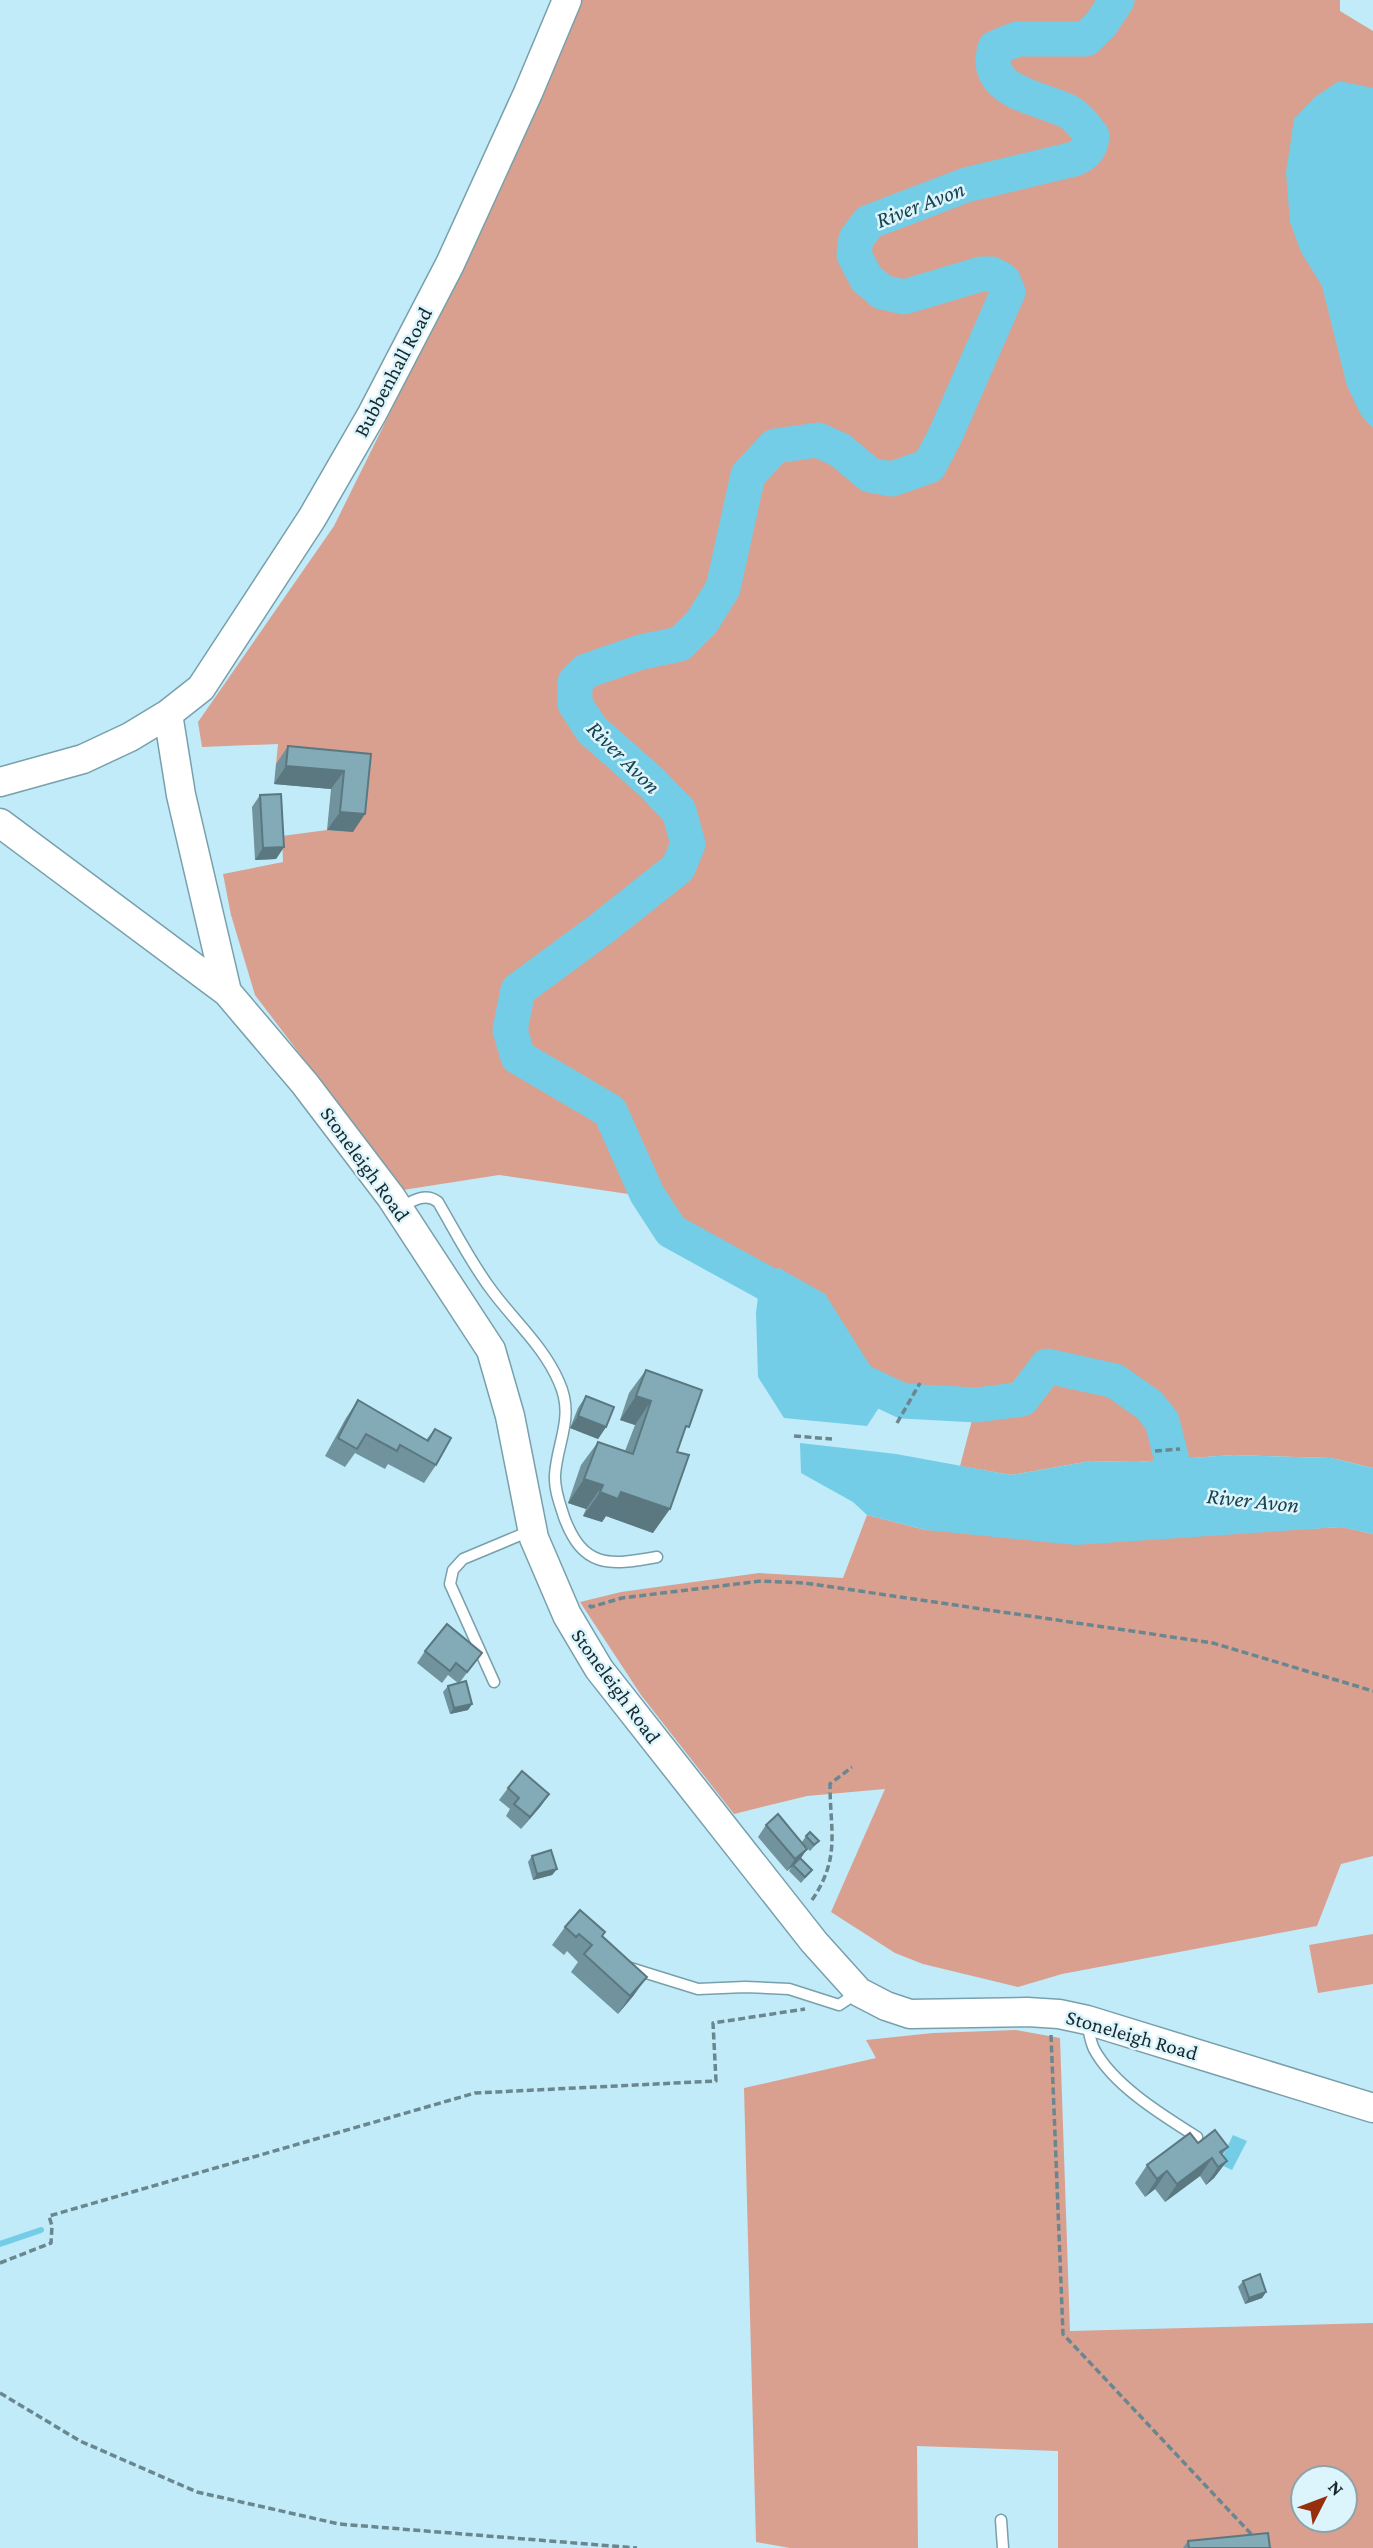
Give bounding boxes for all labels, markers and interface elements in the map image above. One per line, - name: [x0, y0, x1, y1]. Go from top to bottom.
- water label: River Avon: [872, 175, 968, 233]
- street label: Bubbenhall Road: [349, 303, 437, 441]
- water label: River Avon: [582, 715, 666, 799]
- street label: Stoneleigh Road: [315, 1102, 415, 1226]
- water label: River Avon: [1205, 1482, 1301, 1518]
- street label: Stoneleigh Road: [566, 1624, 666, 1748]
- street label: Stoneleigh Road: [1063, 2005, 1201, 2065]
- north arrow: [1289, 2464, 1359, 2534]
- text: N: [1324, 2476, 1348, 2500]

